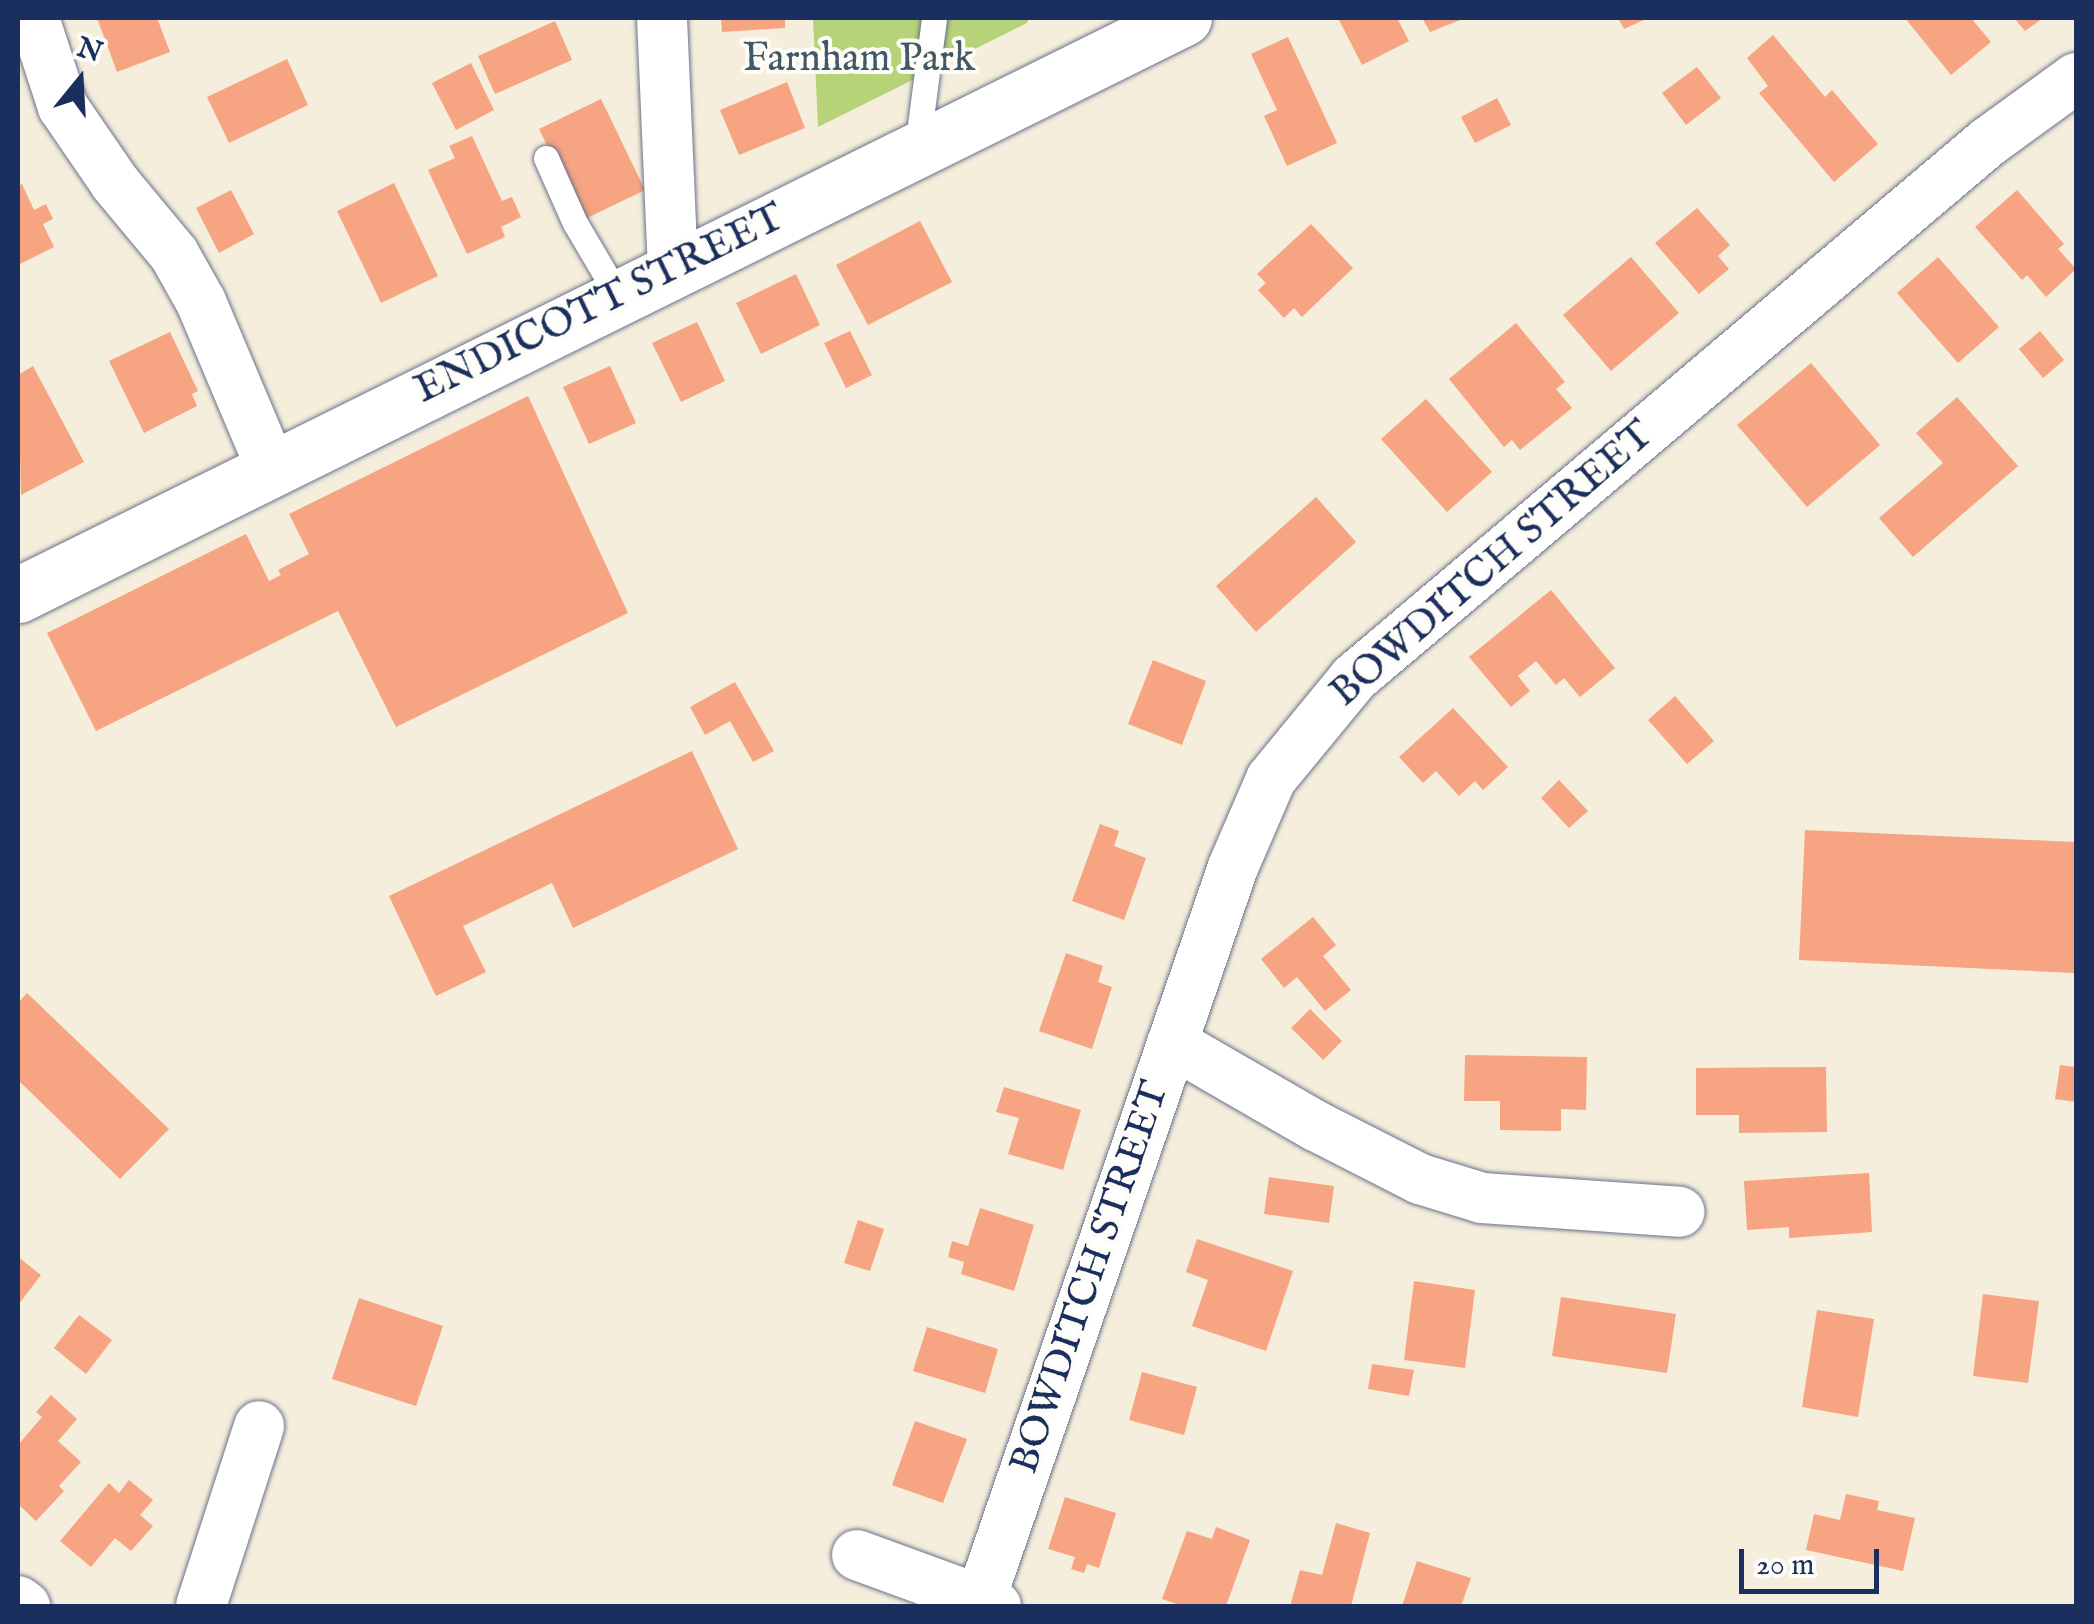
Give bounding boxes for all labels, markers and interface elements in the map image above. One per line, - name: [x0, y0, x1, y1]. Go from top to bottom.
- north arrow: [30, 30, 130, 130]
- text: N: [72, 31, 106, 71]
- park label: Farnham Park: [743, 36, 975, 84]
- street label: ENDICOTT STREET: [408, 195, 792, 415]
- street label: BOWDITCH STREET: [1322, 412, 1664, 718]
- street label: BOWDITCH STREET: [1001, 1076, 1181, 1480]
- scale bar: [1744, 1529, 1884, 1591]
- text: 20 m: [1756, 1547, 1815, 1585]

